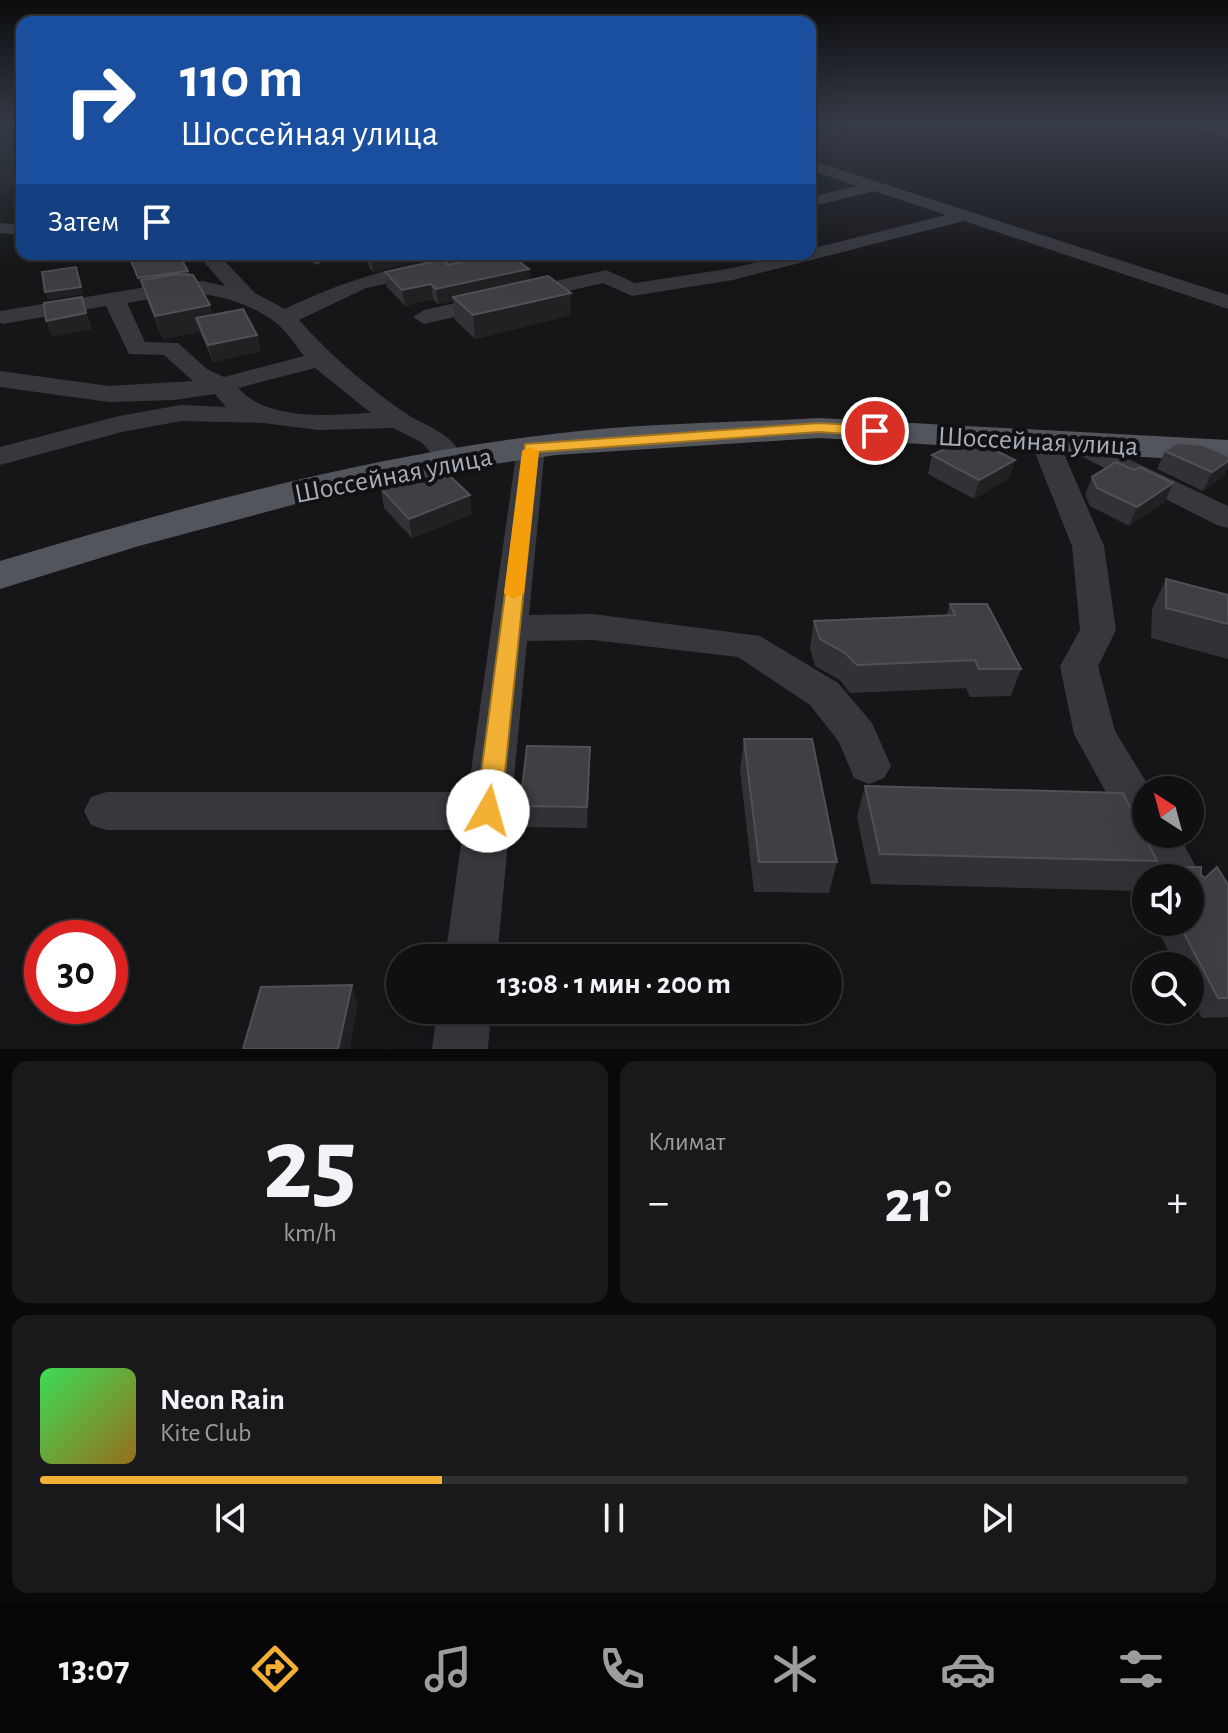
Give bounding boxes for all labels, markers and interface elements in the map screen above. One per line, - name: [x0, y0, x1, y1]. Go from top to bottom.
- icon: right: [48, 48, 152, 152]
- text: 110 m: [180, 51, 303, 107]
- text: Шоссейная улица: [180, 116, 438, 152]
- icon: arrive: [135, 200, 179, 244]
- text: Затем: [48, 207, 119, 237]
- pin: [841, 397, 909, 465]
- icon: arrive: [853, 409, 897, 453]
- street label: Шоссейная улица: [937, 423, 1139, 461]
- street label: Шоссейная улица: [292, 443, 495, 509]
- position arrow: [446, 769, 530, 853]
- north arrow: [1132, 776, 1204, 848]
- map controls: [1132, 776, 1204, 1024]
- button: sound: [1132, 864, 1204, 936]
- speed limit sign: 30: [24, 920, 128, 1024]
- button: search: [1132, 952, 1204, 1024]
- text: 13:08 · 1 мин · 200 m: [497, 969, 731, 999]
- text: 25: [263, 1114, 357, 1218]
- text: Климат: [648, 1129, 725, 1155]
- text: 21°: [884, 1173, 952, 1233]
- text: −: [648, 1181, 669, 1225]
- text: +: [1167, 1181, 1188, 1225]
- text: km/h: [283, 1220, 337, 1246]
- text: Neon Rain: [160, 1385, 285, 1415]
- text: Kite Club: [160, 1420, 251, 1446]
- icon: previous: [209, 1496, 253, 1540]
- icon: pause: [592, 1496, 636, 1540]
- icon: next: [975, 1496, 1019, 1540]
- icon: directions: [247, 1641, 303, 1697]
- icon: music: [420, 1641, 476, 1697]
- icon: phone: [594, 1641, 650, 1697]
- icon: climate: [767, 1641, 823, 1697]
- icon: car: [940, 1641, 996, 1697]
- icon: filters: [1113, 1641, 1169, 1697]
- text: 13:07: [59, 1651, 130, 1687]

